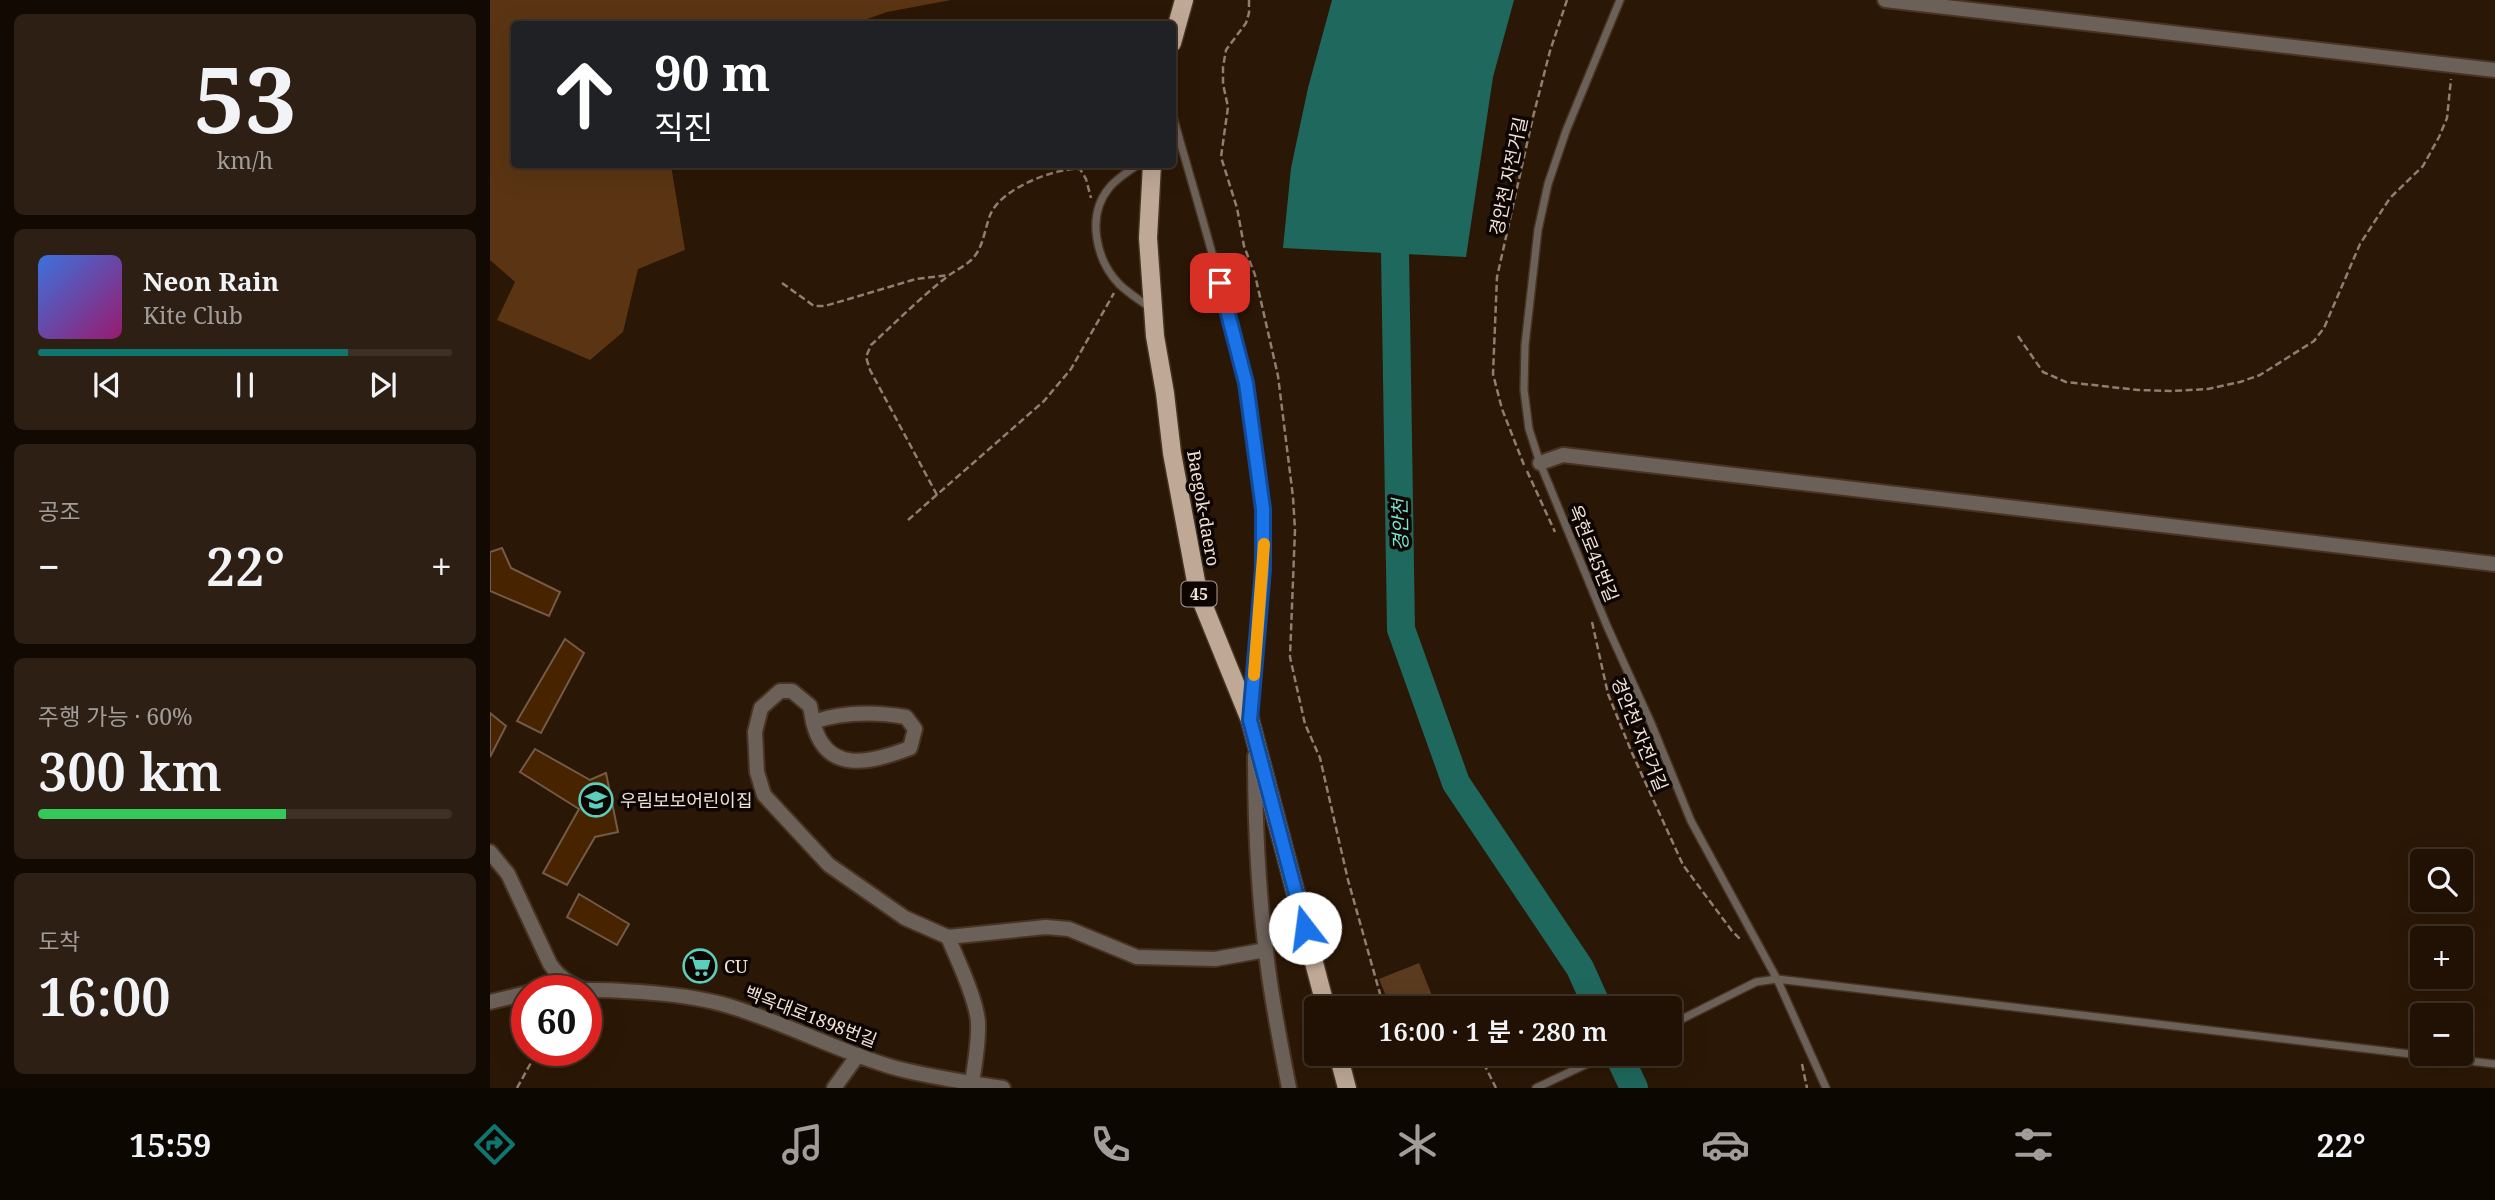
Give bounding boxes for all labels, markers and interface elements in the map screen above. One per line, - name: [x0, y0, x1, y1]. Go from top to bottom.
- text: 53: [194, 36, 296, 160]
- text: 90 m: [654, 39, 770, 105]
- icon: ahead: [539, 49, 630, 140]
- text: 직진: [654, 105, 713, 148]
- street label: 경안천 자전거길: [1484, 115, 1532, 237]
- text: km/h: [217, 144, 273, 176]
- pin: [1190, 253, 1250, 313]
- text: Neon Rain: [143, 263, 279, 299]
- icon: arrive: [1201, 264, 1239, 302]
- text: Kite Club: [143, 299, 243, 331]
- icon: previous: [88, 366, 126, 404]
- icon: pause: [226, 366, 264, 404]
- icon: next: [364, 366, 402, 404]
- street label: Baegok-daero: [1182, 448, 1226, 568]
- text: 공조: [38, 495, 80, 527]
- water label: 경안천: [1387, 497, 1413, 551]
- street label: 옥현로45번길: [1564, 501, 1624, 605]
- text: 22°: [206, 530, 285, 601]
- text: −: [38, 540, 60, 592]
- text: +: [431, 540, 452, 592]
- road number: 45: [1182, 582, 1216, 607]
- street label: 경안천 자전거길: [1606, 674, 1674, 794]
- text: 주행 가능 · 60%: [38, 700, 193, 732]
- text: 300 km: [38, 735, 222, 806]
- school or university icon: 우림보보어린이집: [577, 781, 615, 819]
- place label: 우림보보어린이집: [620, 788, 752, 812]
- map controls: [2410, 849, 2473, 1066]
- button: search: [2410, 849, 2473, 912]
- position arrow: [1268, 891, 1342, 965]
- text: 도착: [38, 925, 80, 957]
- button: +: [2410, 926, 2473, 989]
- supermarket icon: CU: [681, 947, 719, 985]
- place label: CU: [724, 954, 748, 978]
- text: 16:00: [38, 960, 171, 1031]
- speed limit sign: 60: [511, 975, 602, 1066]
- street label: 백옥대로1898번길: [742, 980, 880, 1052]
- button: −: [2410, 1003, 2473, 1066]
- text: 16:00 · 1 분 · 280 m: [1379, 1013, 1607, 1049]
- icon: directions: [470, 1120, 519, 1169]
- icon: music: [778, 1120, 827, 1169]
- icon: phone: [1086, 1120, 1135, 1169]
- icon: climate: [1393, 1120, 1442, 1169]
- icon: car: [1701, 1120, 1750, 1169]
- icon: filters: [2009, 1120, 2058, 1169]
- text: 15:59: [129, 1123, 211, 1166]
- text: 22°: [2317, 1123, 2366, 1166]

